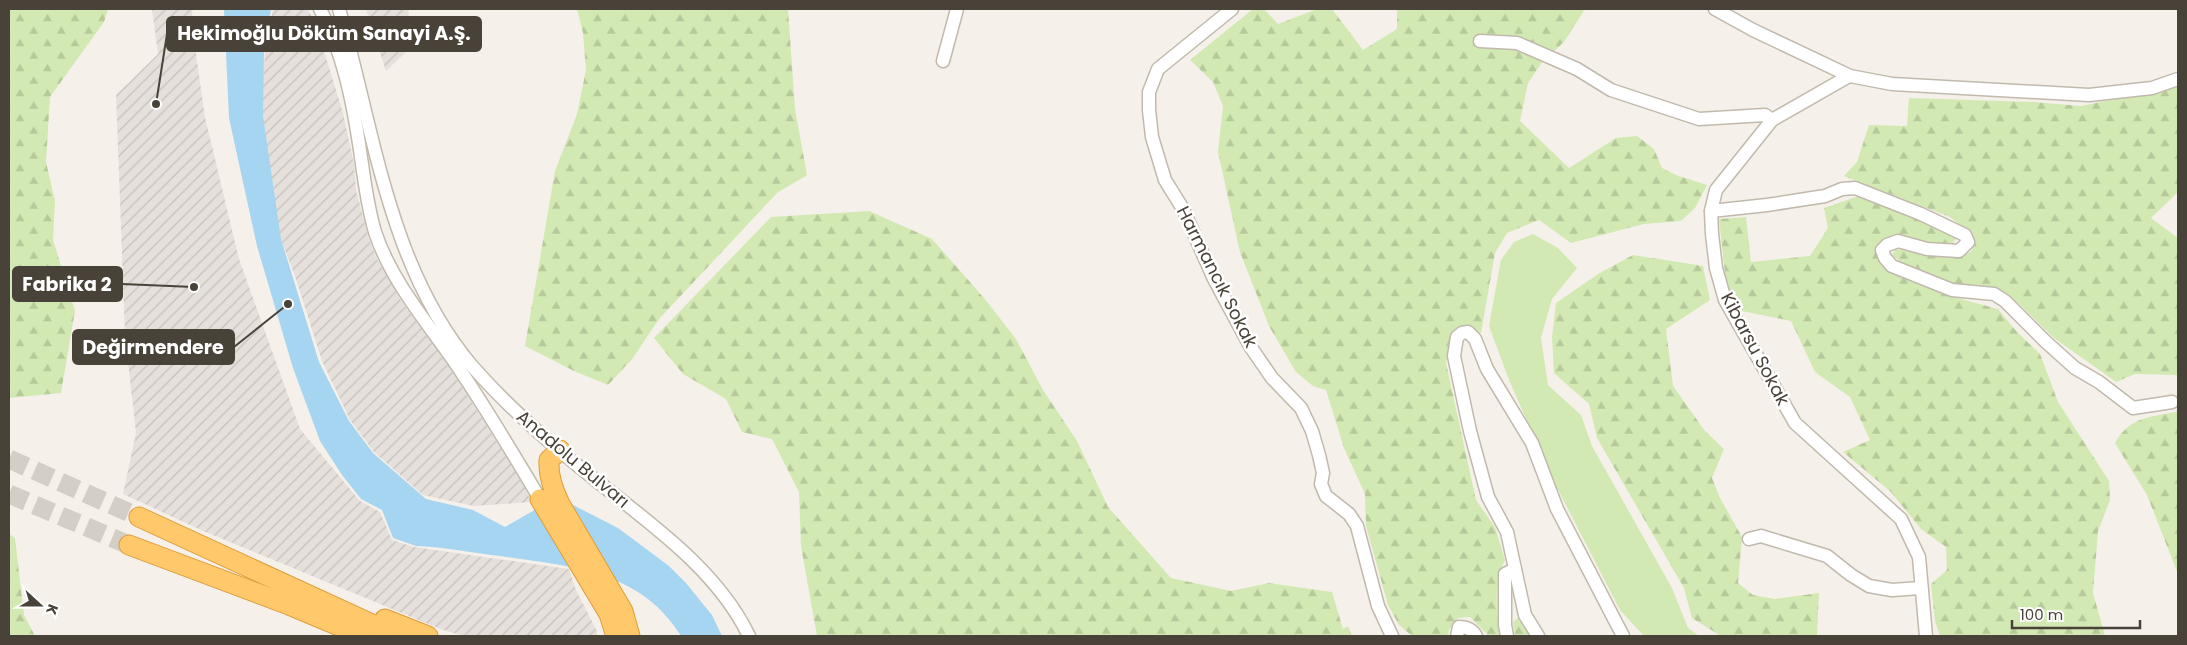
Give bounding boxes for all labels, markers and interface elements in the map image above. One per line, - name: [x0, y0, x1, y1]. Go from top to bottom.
- callout: Hekimoğlu Döküm Sanayi A.Ş.: [167, 17, 481, 51]
- text: Hekimoğlu Döküm Sanayi A.Ş.: [177, 20, 471, 47]
- street label: Harmancık Sokak: [1171, 202, 1264, 352]
- callout: Fabrika 2: [13, 267, 122, 301]
- text: Fabrika 2: [22, 271, 112, 298]
- street label: Kibarsu Sokak: [1715, 288, 1796, 410]
- callout: Değirmendere: [73, 330, 234, 364]
- text: Değirmendere: [82, 334, 224, 361]
- street label: Anadolu Bulvarı: [511, 404, 635, 513]
- north arrow: [15, 580, 65, 630]
- scale bar: [2012, 598, 2140, 630]
- text: K: [41, 602, 63, 618]
- text: 100 m: [2020, 604, 2063, 625]

